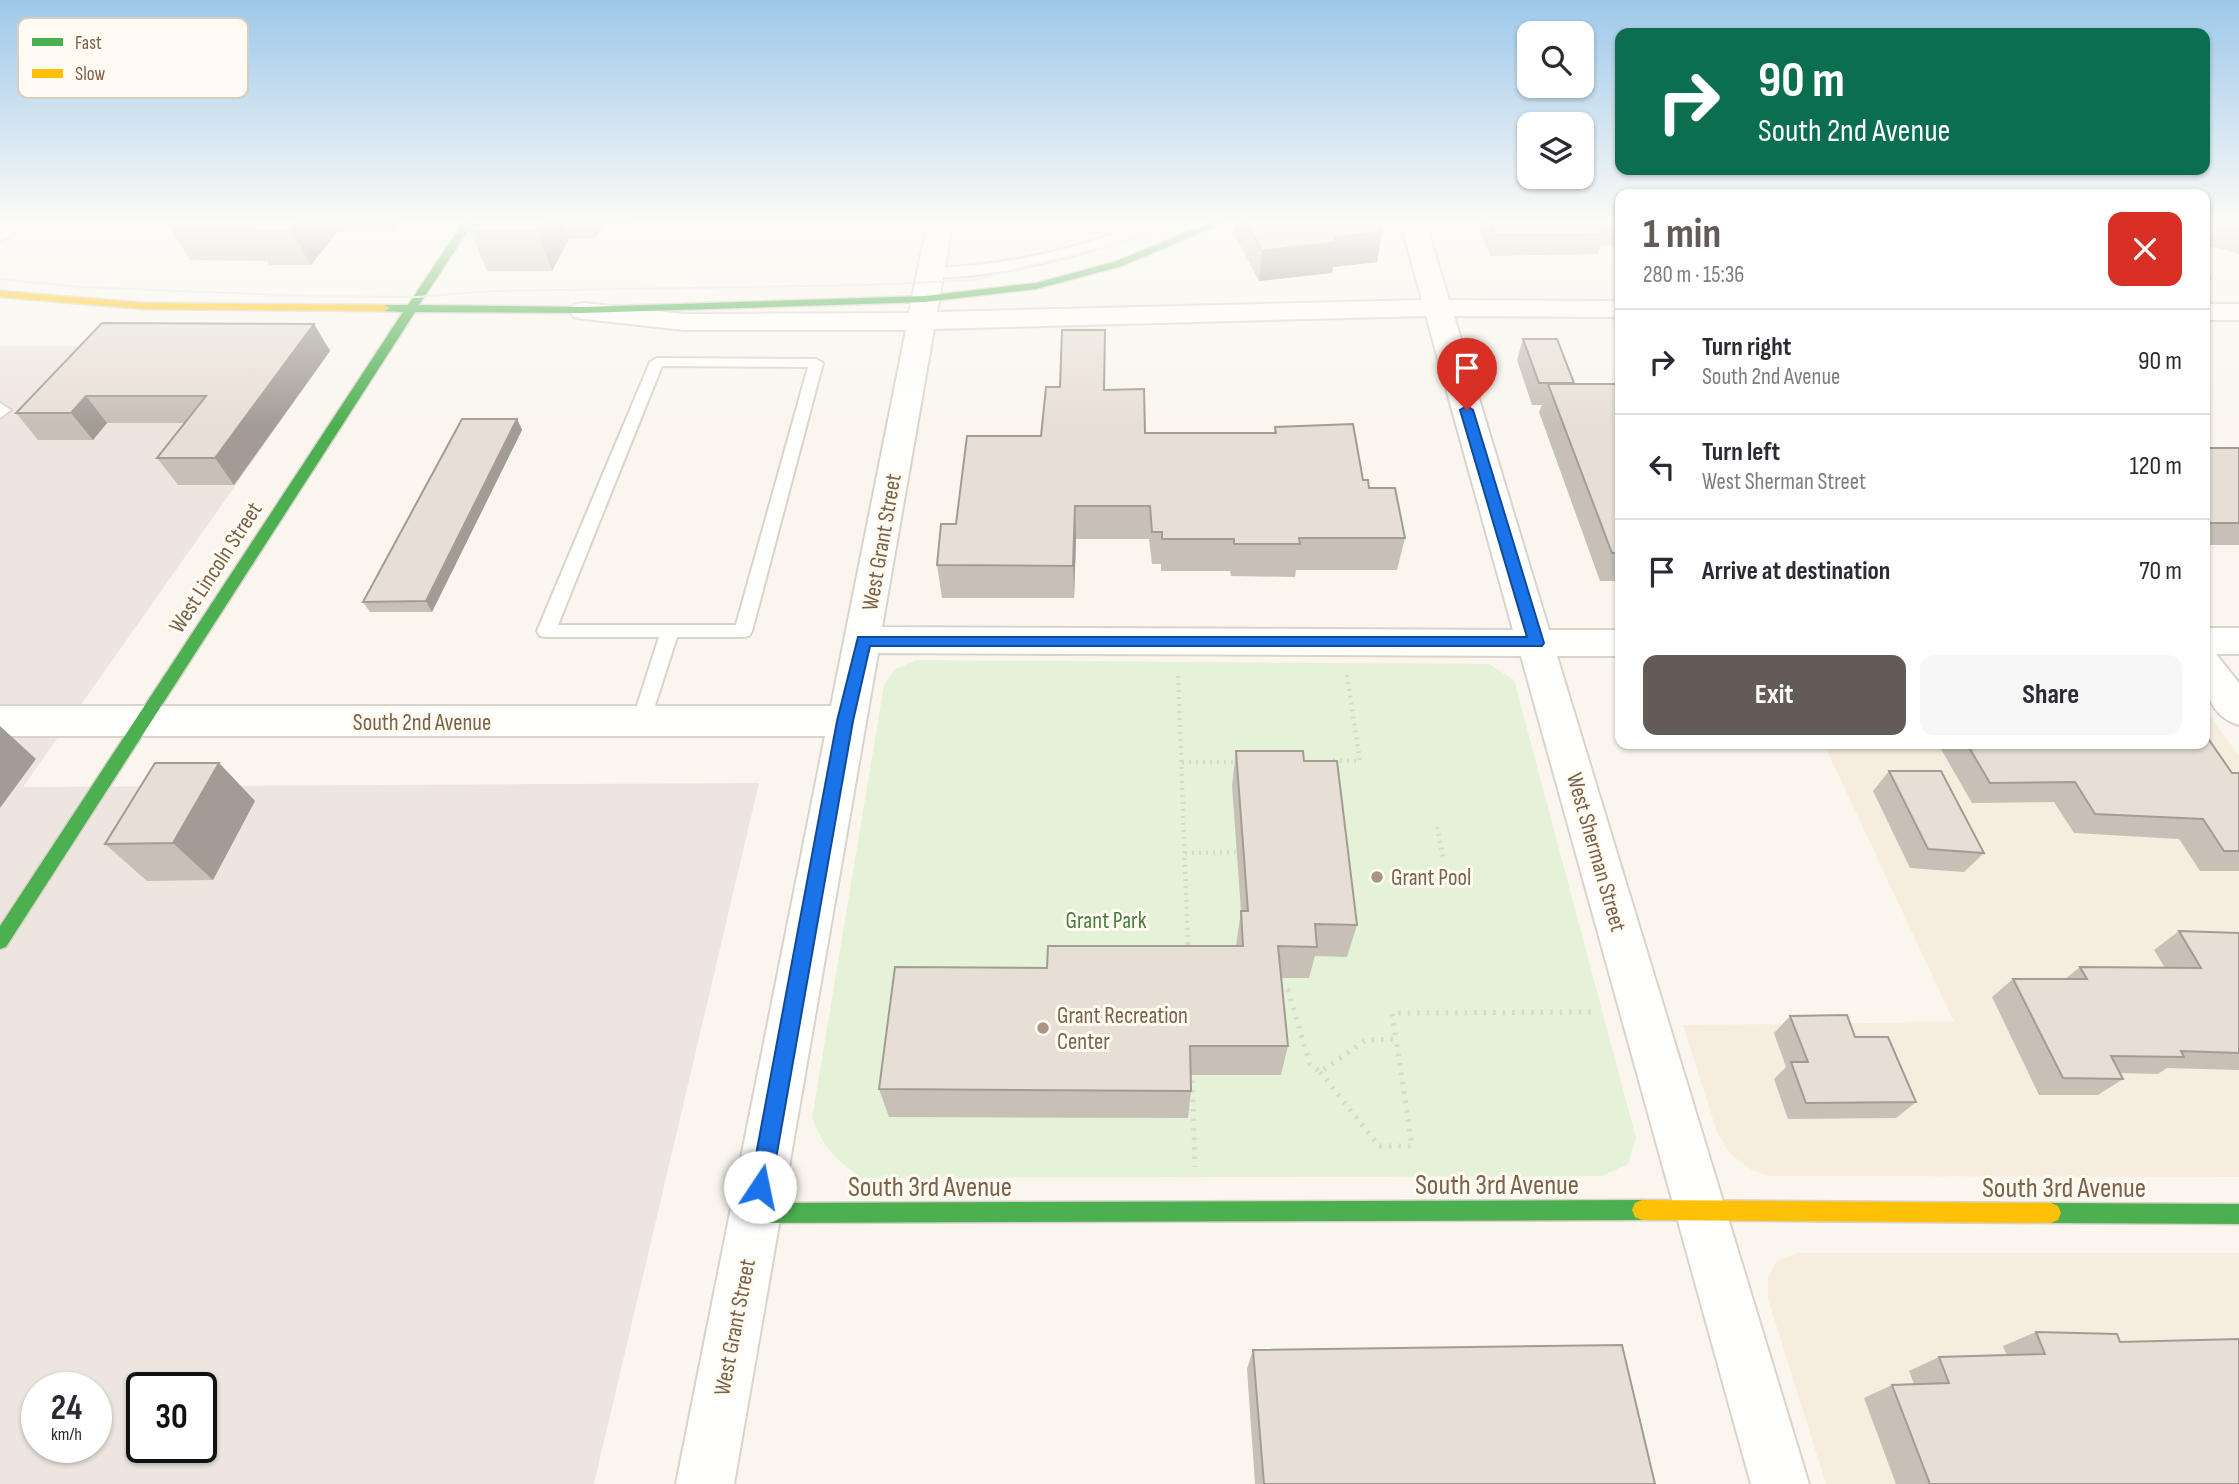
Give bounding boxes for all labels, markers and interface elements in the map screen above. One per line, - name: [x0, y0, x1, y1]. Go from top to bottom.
- legend: [18, 18, 248, 98]
- map controls: [1517, 21, 1594, 189]
- button: search: [1517, 21, 1594, 98]
- text: Fast: [75, 32, 102, 55]
- text: 90 m: [1758, 52, 1845, 111]
- icon: right: [1643, 56, 1734, 147]
- text: Slow: [75, 63, 105, 86]
- button: layers: [1517, 112, 1594, 189]
- text: South 2nd Avenue: [1758, 112, 1950, 151]
- text: 1 min: [1643, 209, 1721, 260]
- button: close: [2108, 212, 2182, 286]
- text: 280 m · 15:36: [1643, 261, 1744, 289]
- text: Turn right: [1702, 332, 1791, 363]
- pin: [1437, 338, 1497, 410]
- icon: right: [1643, 343, 1681, 381]
- text: 90 m: [2138, 346, 2182, 377]
- icon: arrive: [1448, 349, 1486, 387]
- text: South 2nd Avenue: [1702, 363, 1840, 391]
- text: Turn left: [1702, 437, 1780, 468]
- icon: left: [1643, 448, 1681, 486]
- text: 120 m: [2129, 451, 2182, 482]
- text: West Sherman Street: [1702, 468, 1866, 496]
- street label: West Grant Street: [856, 472, 908, 613]
- street label: West Lincoln Street: [163, 497, 269, 638]
- icon: arrive: [1643, 553, 1681, 591]
- text: Arrive at destination: [1702, 556, 1890, 587]
- text: 70 m: [2139, 556, 2182, 587]
- button: Exit: [1643, 655, 1906, 735]
- button: Share: [1920, 655, 2182, 735]
- street label: South 2nd Avenue: [353, 709, 491, 737]
- street label: West Sherman Street: [1560, 770, 1632, 935]
- place label: Grant Pool: [1391, 864, 1471, 892]
- marker: Grant Pool: [1369, 869, 1385, 885]
- park label: Grant Park: [1066, 907, 1147, 935]
- place label: Grant Recreation Center: [1057, 1002, 1188, 1056]
- marker: Grant Recreation Center: [1035, 1020, 1051, 1036]
- position arrow: [723, 1150, 797, 1224]
- street label: South 3rd Avenue: [1415, 1169, 1579, 1202]
- street label: South 3rd Avenue: [848, 1171, 1012, 1204]
- street label: South 3rd Avenue: [1982, 1172, 2146, 1205]
- street label: West Grant Street: [708, 1257, 762, 1398]
- speed limit sign: 30: [126, 1372, 217, 1463]
- text: 24: [51, 1387, 82, 1430]
- text: km/h: [51, 1424, 82, 1445]

